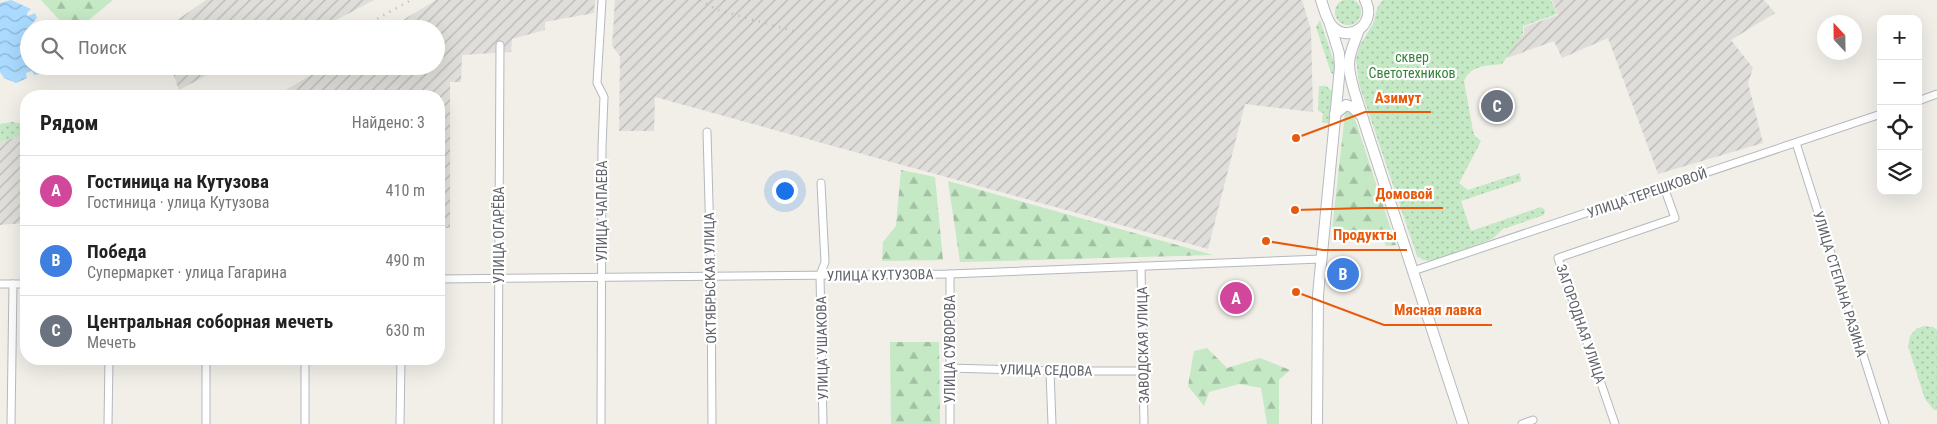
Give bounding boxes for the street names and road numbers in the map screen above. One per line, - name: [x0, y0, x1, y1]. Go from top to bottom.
- street label: УЛИЦА ЧАПАЕВА: [594, 160, 610, 262]
- street label: УЛИЦА ТЕРЕШКОВОЙ: [1585, 165, 1709, 221]
- street label: УЛИЦА ОГАРЁВА: [491, 186, 507, 284]
- street label: УЛИЦА СТЕПАНА РАЗИНА: [1810, 209, 1870, 359]
- street label: ОКТЯБРЬСКАЯ УЛИЦА: [701, 212, 719, 344]
- street label: ЗАГОРОДНАЯ УЛИЦА: [1553, 262, 1609, 386]
- street label: УЛИЦА КУТУЗОВА: [826, 266, 934, 284]
- street label: ЗАВОДСКАЯ УЛИЦА: [1134, 286, 1152, 404]
- street label: УЛИЦА СУВОРОВА: [942, 295, 958, 403]
- street label: УЛИЦА УШАКОВА: [813, 296, 831, 400]
- street label: УЛИЦА СЕДОВА: [999, 361, 1093, 379]

